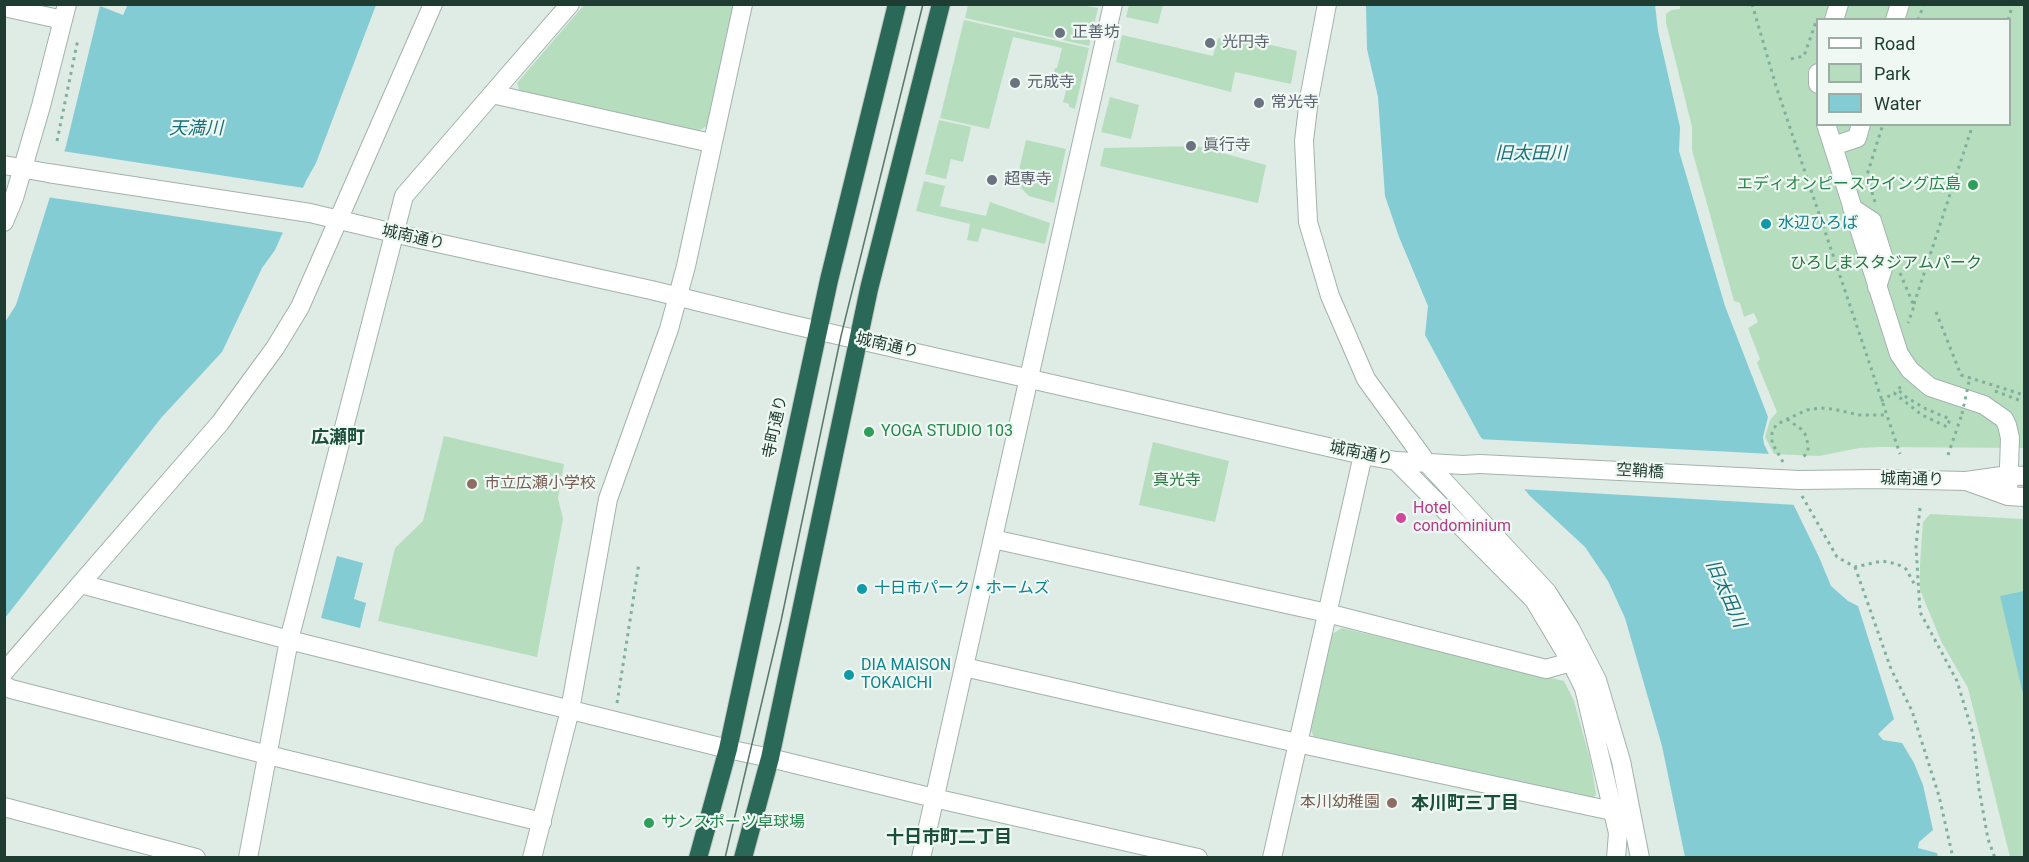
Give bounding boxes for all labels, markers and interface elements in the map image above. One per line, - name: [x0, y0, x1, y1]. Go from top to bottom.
- legend: [1816, 18, 2011, 126]
- place label: 正善坊: [1072, 23, 1120, 43]
- marker: 正善坊: [1053, 26, 1067, 40]
- place label: 光円寺: [1222, 33, 1270, 53]
- text: Road: [1874, 33, 1915, 54]
- marker: 光円寺: [1203, 36, 1217, 50]
- text: Park: [1874, 63, 1910, 84]
- place label: 元成寺: [1027, 73, 1075, 93]
- marker: 元成寺: [1008, 76, 1022, 90]
- place label: 常光寺: [1271, 93, 1319, 113]
- text: Water: [1874, 93, 1921, 114]
- marker: 常光寺: [1252, 96, 1266, 110]
- water label: 天満川: [169, 118, 223, 140]
- place label: 眞行寺: [1203, 136, 1251, 156]
- marker: 眞行寺: [1184, 139, 1198, 153]
- water label: 旧太田川: [1495, 143, 1567, 165]
- place label: 超専寺: [1004, 170, 1052, 190]
- marker: 超専寺: [985, 173, 999, 187]
- place label: エディオンピースウイング広島: [1737, 175, 1961, 195]
- marker: エディオンピースウイング広島: [1966, 178, 1980, 192]
- place label: 水辺ひろば: [1778, 214, 1858, 234]
- marker: 水辺ひろば: [1759, 217, 1773, 231]
- street label: 城南通り: [380, 221, 446, 255]
- park label: ひろしまスタジアムパーク: [1790, 254, 1982, 274]
- street label: 城南通り: [854, 329, 920, 363]
- street label: 寺町通り: [760, 394, 792, 460]
- place label: YOGA STUDIO 103: [881, 422, 1013, 442]
- marker: YOGA STUDIO 103: [862, 425, 876, 439]
- district label: 広瀬町: [311, 427, 365, 449]
- street label: 城南通り: [1328, 438, 1394, 470]
- street label: 空鞘橋: [1616, 461, 1664, 483]
- street label: 城南通り: [1880, 470, 1944, 490]
- park label: 真光寺: [1153, 471, 1201, 491]
- place label: 市立広瀬小学校: [484, 474, 596, 494]
- marker: 市立広瀬小学校: [465, 477, 479, 491]
- place label: Hotel condominium: [1413, 499, 1511, 537]
- marker: Hotel condominium: [1394, 511, 1408, 525]
- water label: 旧太田川: [1700, 557, 1750, 631]
- place label: 十日市パーク・ホームズ: [874, 579, 1050, 599]
- marker: 十日市パーク・ホームズ: [855, 582, 869, 596]
- place label: DIA MAISON TOKAICHI: [861, 656, 951, 694]
- marker: DIA MAISON TOKAICHI: [842, 668, 856, 682]
- place label: 本川幼稚園: [1300, 793, 1380, 813]
- district label: 本川町三丁目: [1411, 793, 1519, 815]
- marker: 本川幼稚園: [1385, 796, 1399, 810]
- place label: サンスポーツ卓球場: [661, 813, 805, 833]
- marker: サンスポーツ卓球場: [642, 816, 656, 830]
- district label: 十日市町二丁目: [886, 827, 1012, 849]

